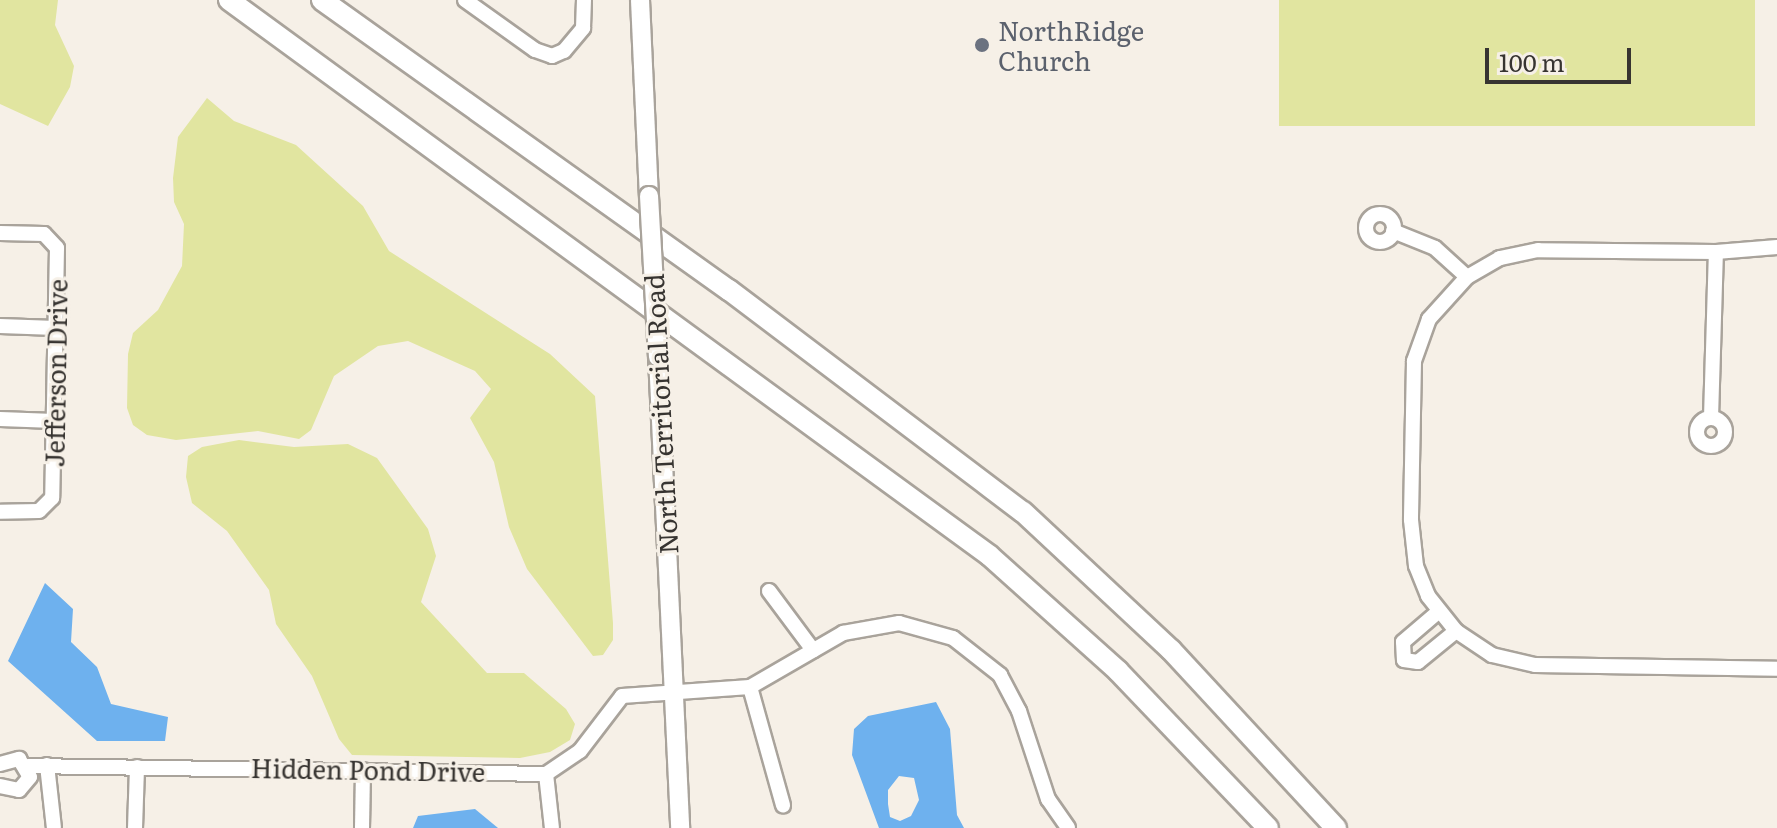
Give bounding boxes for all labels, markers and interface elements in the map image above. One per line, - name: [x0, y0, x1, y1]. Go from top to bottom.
- place label: NorthRidge Church: [998, 14, 1144, 76]
- scale bar: [1489, 32, 1635, 82]
- marker: NorthRidge Church: [973, 36, 991, 54]
- text: 100 m: [1499, 44, 1565, 79]
- street label: North Territorial Road: [637, 273, 683, 555]
- street label: Jefferson Drive: [38, 279, 72, 467]
- street label: Hidden Pond Drive: [250, 751, 486, 787]

